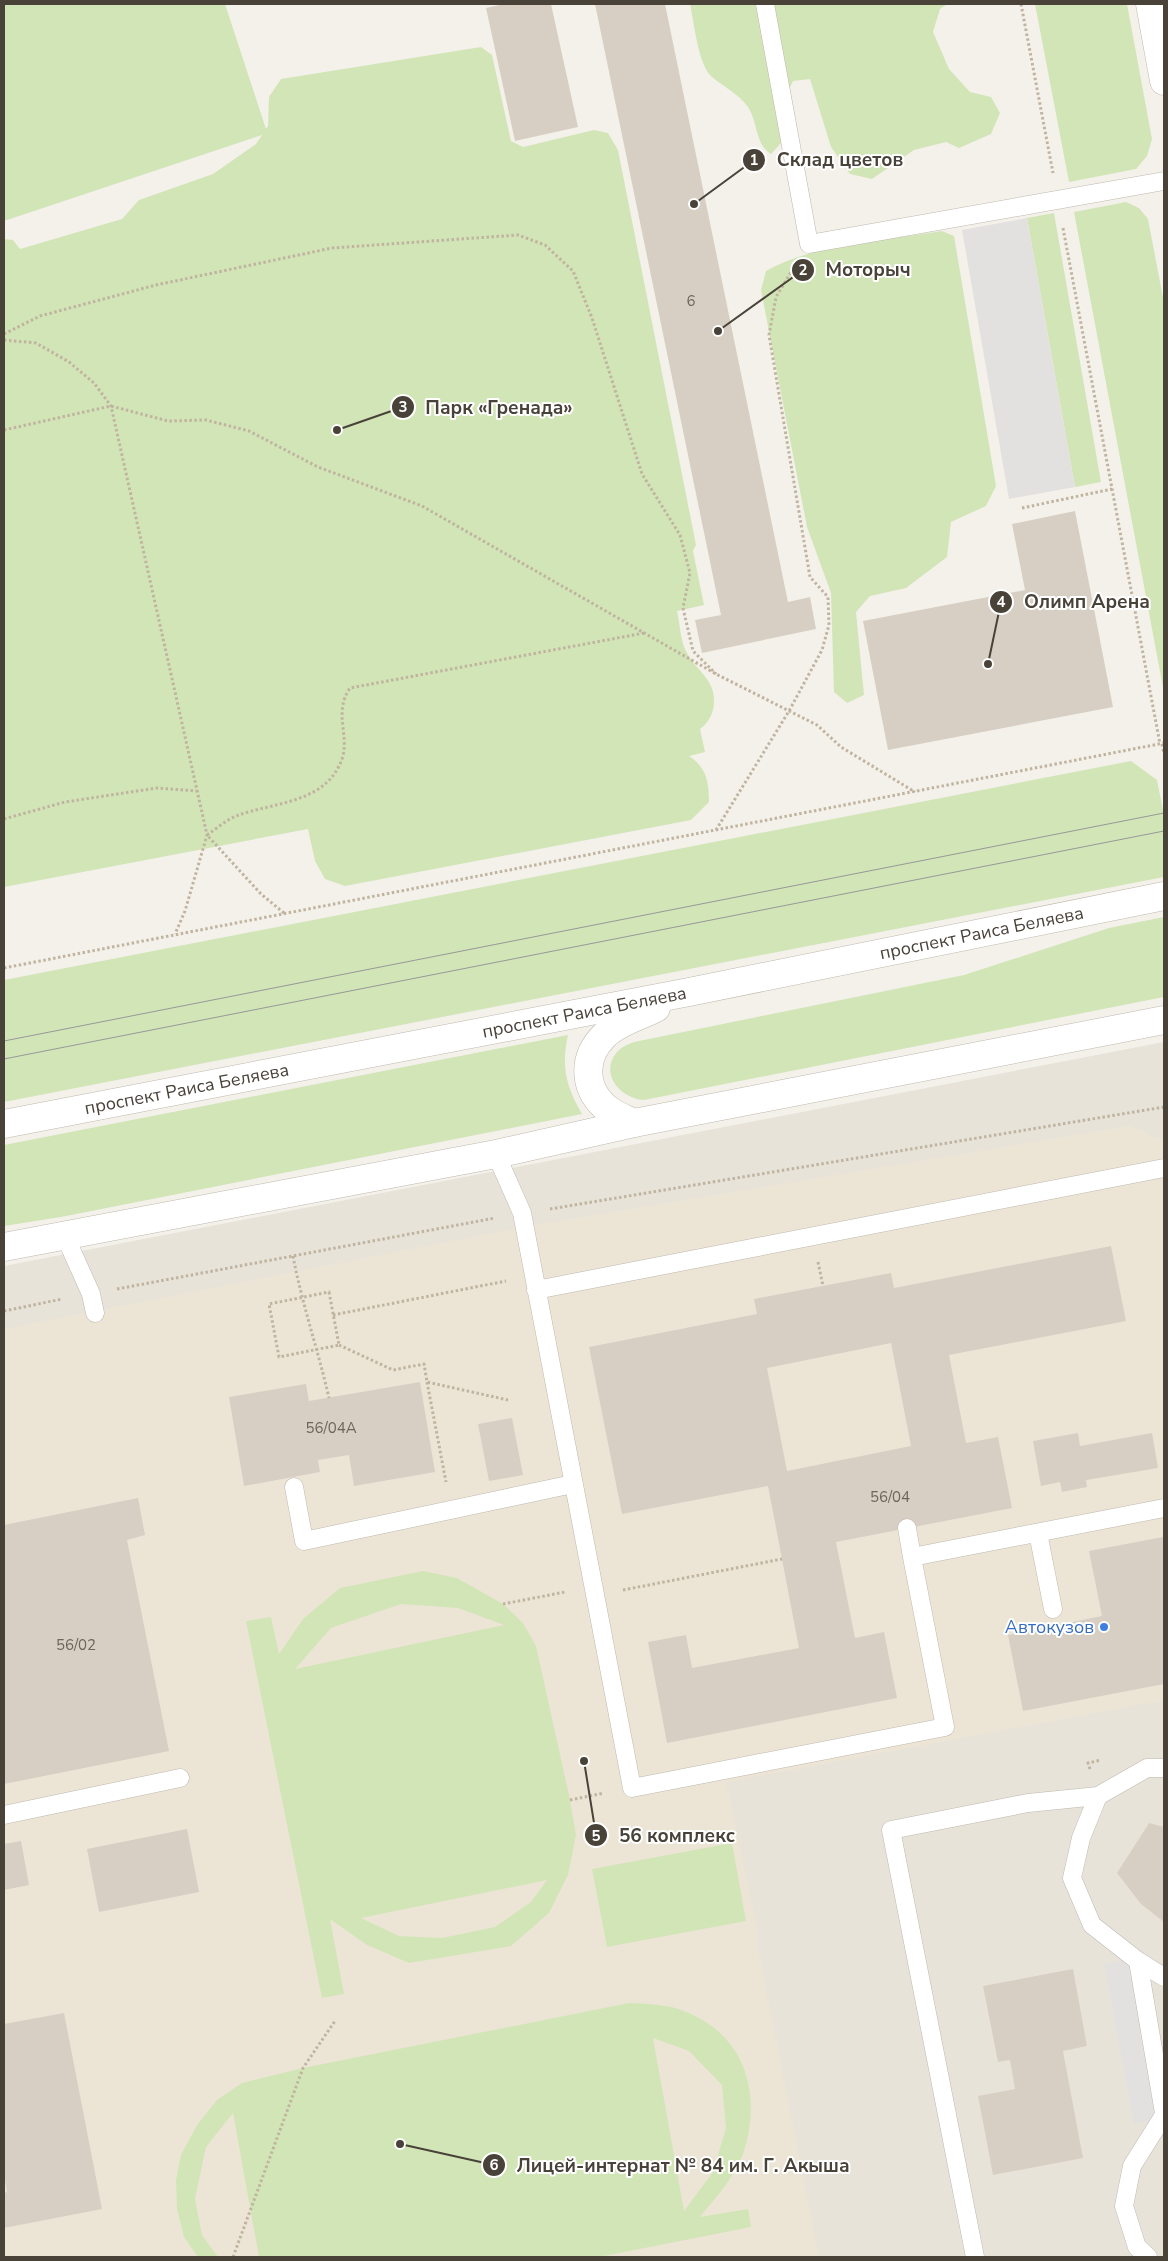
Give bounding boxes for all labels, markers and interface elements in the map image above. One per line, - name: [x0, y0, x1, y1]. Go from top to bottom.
- callout: Склад цветов: [741, 143, 913, 177]
- text: Склад цветов: [777, 147, 903, 173]
- text: 1: [749, 150, 759, 170]
- callout: Моторыч: [790, 253, 920, 287]
- text: Моторыч: [825, 257, 911, 283]
- text: 2: [798, 260, 808, 280]
- house number: 6: [686, 291, 696, 311]
- callout: Парк «Гренада»: [390, 390, 582, 424]
- text: Парк «Гренада»: [425, 395, 573, 421]
- text: 3: [398, 397, 408, 417]
- callout: Олимп Арена: [989, 585, 1160, 619]
- text: Олимп Арена: [1024, 589, 1150, 615]
- text: 4: [996, 592, 1006, 612]
- street label: проспект Раиса Беляева: [877, 901, 1086, 965]
- street label: проспект Раиса Беляева: [480, 981, 689, 1044]
- street label: проспект Раиса Беляева: [82, 1057, 291, 1120]
- house number: 56/04А: [305, 1418, 357, 1438]
- house number: 56/04: [870, 1487, 910, 1507]
- place label: Автокузов: [1005, 1615, 1094, 1639]
- marker: Автокузов: [1098, 1621, 1110, 1633]
- house number: 56/02: [56, 1635, 96, 1655]
- callout: 56 комплекс: [584, 1818, 745, 1852]
- text: 56 комплекс: [619, 1823, 735, 1849]
- text: 5: [591, 1826, 601, 1846]
- callout: Лицей-интернат № 84 им. Г. Акыша: [482, 2148, 860, 2182]
- text: Лицей-интернат № 84 им. Г. Акыша: [516, 2153, 850, 2179]
- text: 6: [489, 2155, 499, 2175]

